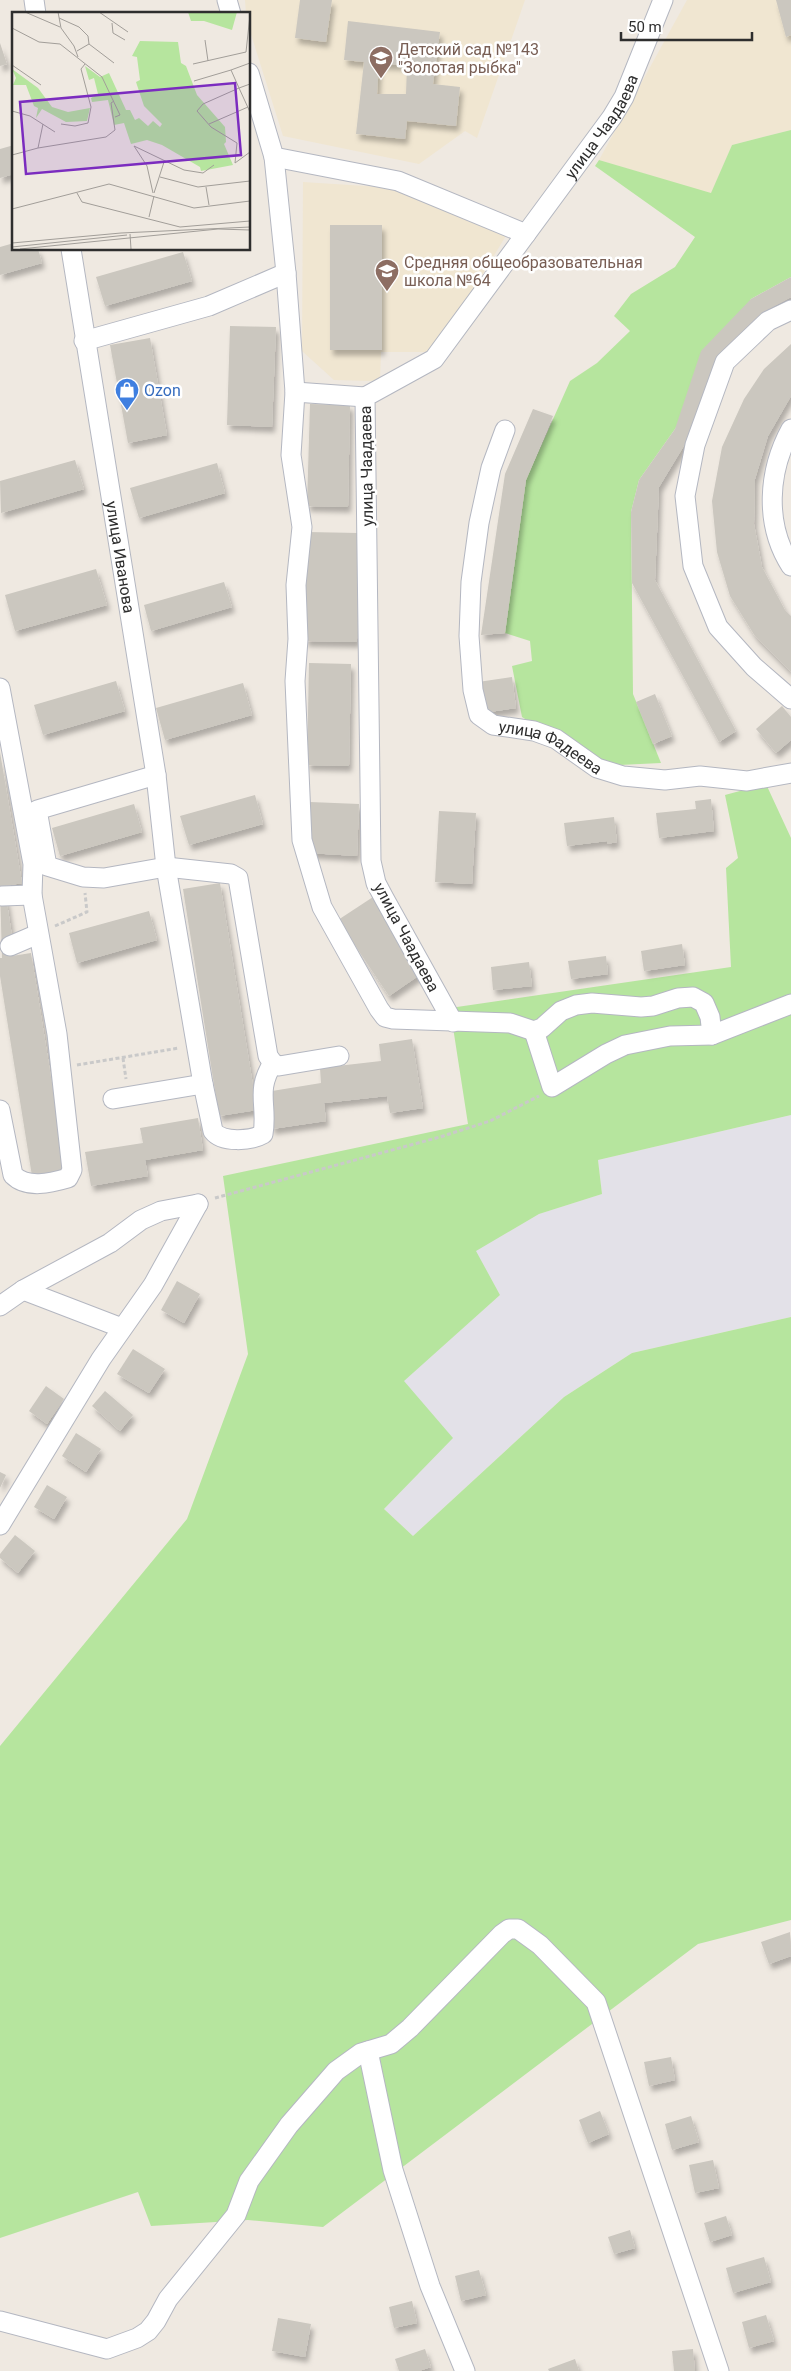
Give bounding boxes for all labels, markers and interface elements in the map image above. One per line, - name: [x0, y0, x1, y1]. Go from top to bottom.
- scale bar: [621, 10, 752, 42]
- inset map: [12, 12, 250, 250]
- text: 50 m: [628, 18, 662, 36]
- place label: Детский сад №143 "Золотая рыбка": [398, 40, 539, 77]
- school or university icon: Детский сад №143 "Золотая рыбка": [368, 45, 394, 79]
- street label: улица Чаадаева: [561, 72, 642, 183]
- place label: Средняя общеобразовательная школа №64: [404, 253, 643, 290]
- school or university icon: Средняя общеобразовательная школа №64: [374, 258, 400, 292]
- shop icon: Ozon: [114, 377, 140, 411]
- place label: Ozon: [144, 381, 181, 400]
- street label: улица Чаадаева: [356, 405, 377, 527]
- street label: улица Иванова: [102, 500, 139, 615]
- street label: улица Фадеева: [497, 717, 606, 779]
- street label: улица Чаадаева: [370, 879, 443, 995]

